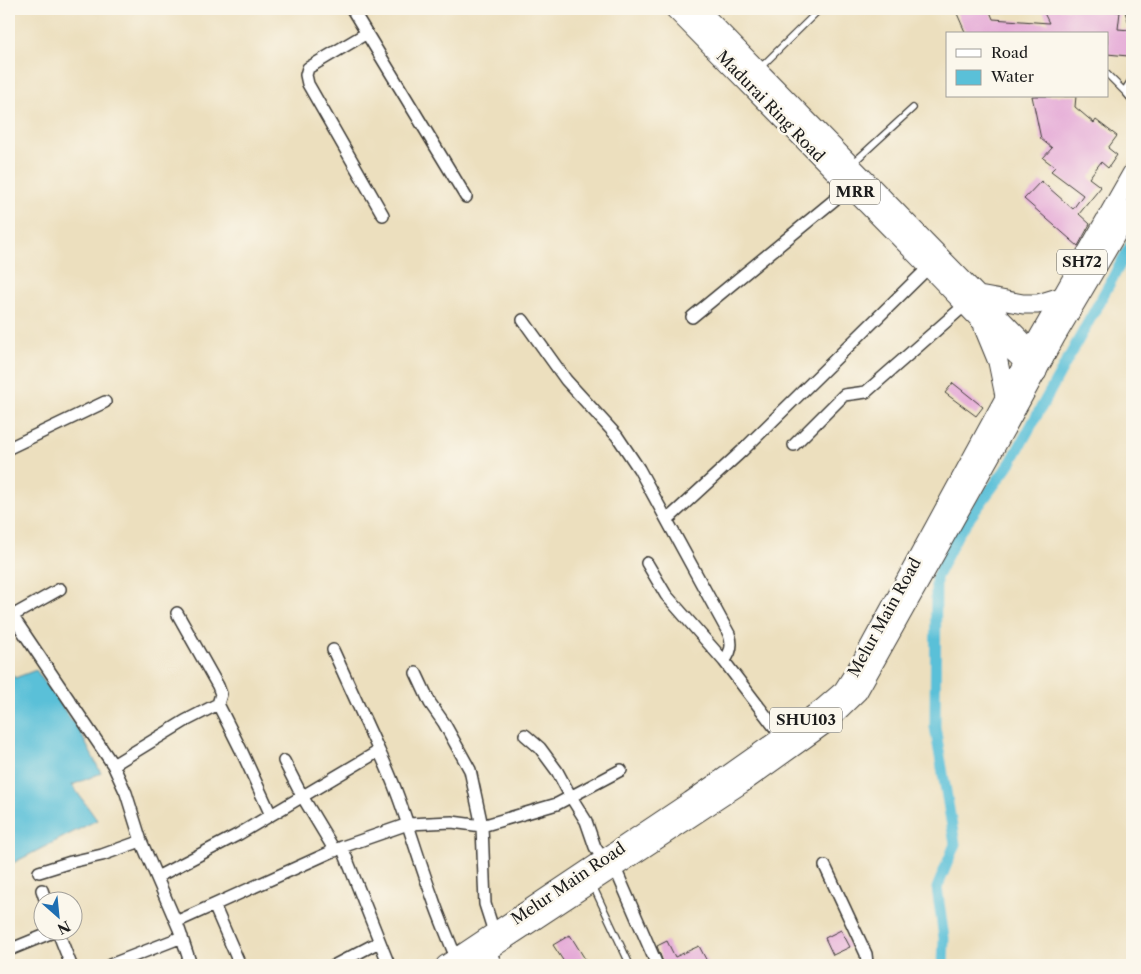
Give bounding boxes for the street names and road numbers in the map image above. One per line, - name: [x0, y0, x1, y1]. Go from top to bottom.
- street label: Madurai Ring Road: [713, 46, 829, 166]
- road number: MRR: [830, 180, 880, 204]
- road number: SH72: [1057, 250, 1107, 274]
- street label: Melur Main Road: [843, 554, 925, 680]
- road number: SHU103: [770, 708, 842, 732]
- street label: Melur Main Road: [507, 837, 629, 929]

